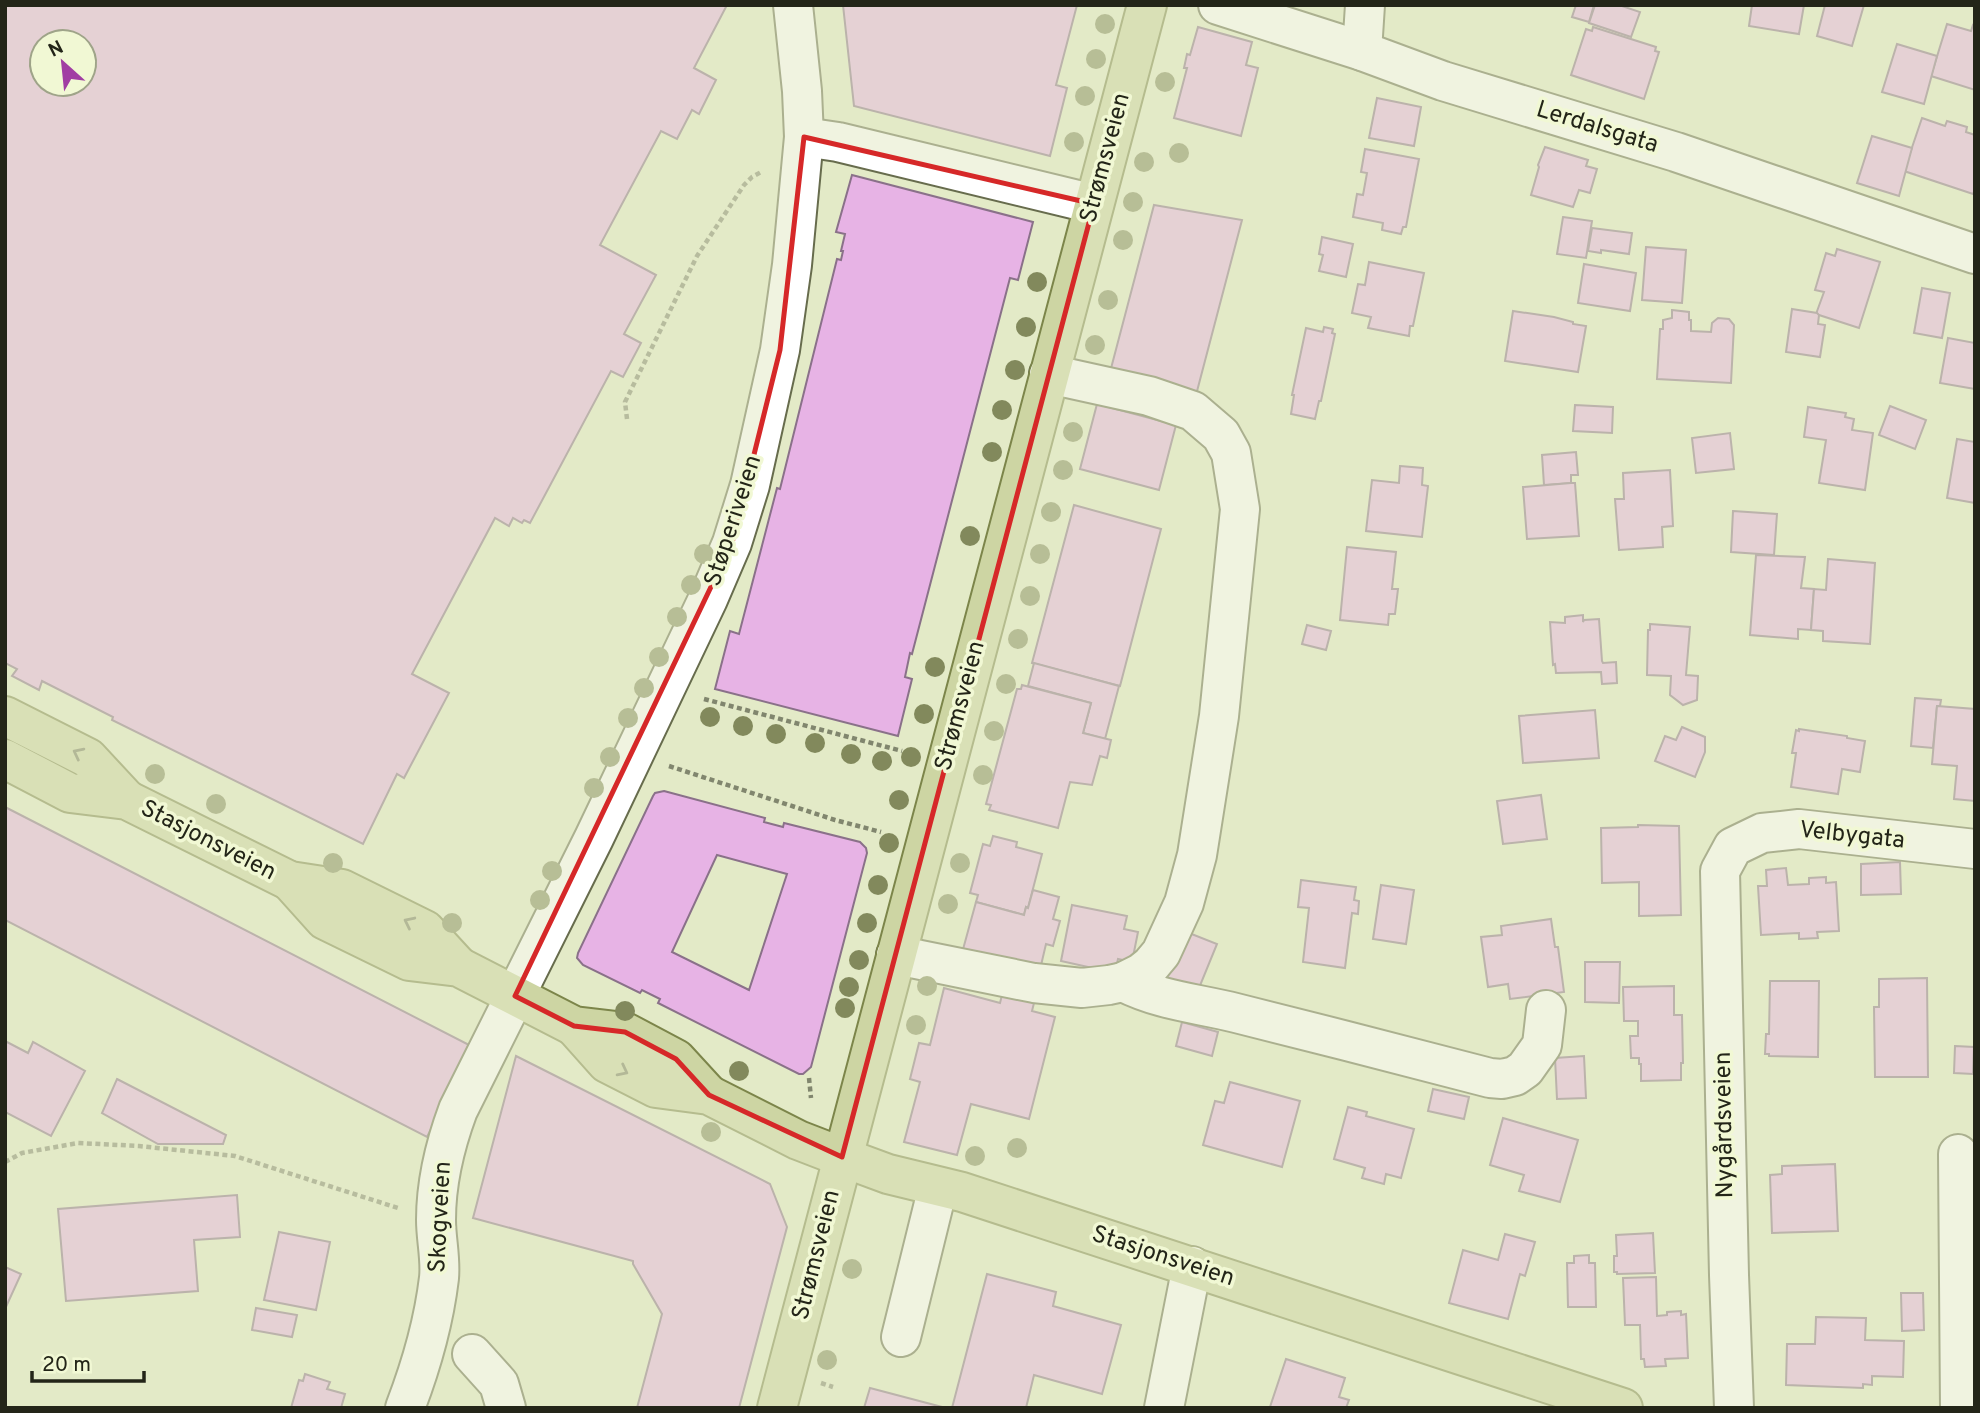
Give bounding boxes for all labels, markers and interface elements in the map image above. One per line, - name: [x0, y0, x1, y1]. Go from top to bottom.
- north arrow: [28, 28, 98, 98]
- text: N: [45, 36, 68, 63]
- street label: Strømsveien: [1074, 90, 1138, 226]
- street label: Lerdalsgata: [1532, 95, 1662, 161]
- street label: Støperiveien: [699, 451, 769, 591]
- street label: Strømsveien: [929, 638, 993, 774]
- one-way arrow: [73, 748, 85, 762]
- street label: Stasjonsveien: [135, 794, 281, 888]
- street label: Velbygata: [1798, 816, 1906, 856]
- one-way arrow: [404, 916, 416, 930]
- street label: Nygårdsveien: [1709, 1051, 1741, 1199]
- one-way arrow: [616, 1063, 628, 1076]
- street label: Skogveien: [423, 1160, 459, 1274]
- street label: Strømsveien: [786, 1187, 848, 1323]
- street label: Stasjonsveien: [1088, 1220, 1238, 1294]
- scale bar: [32, 1340, 144, 1384]
- text: 20 m: [42, 1352, 91, 1379]

